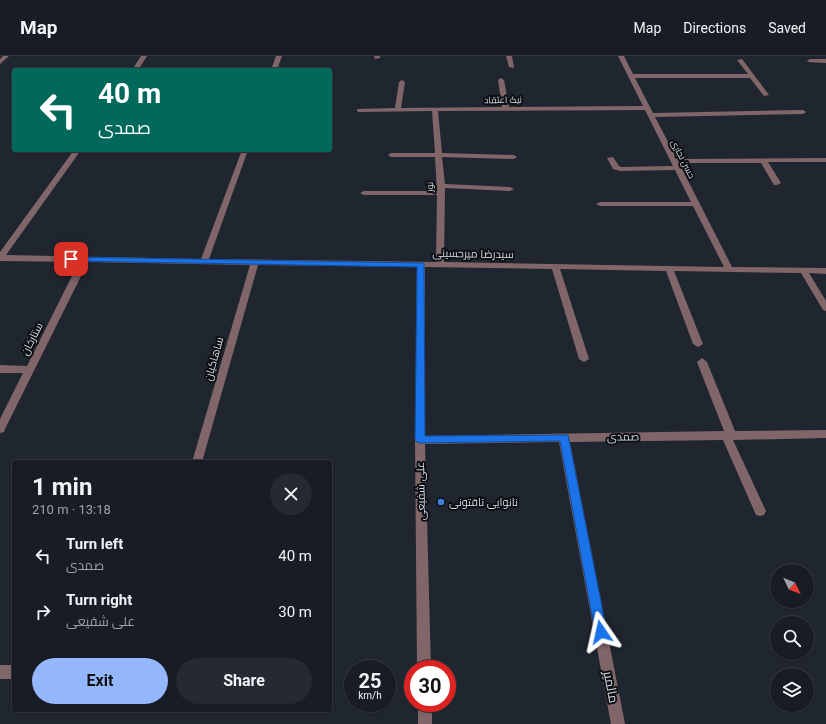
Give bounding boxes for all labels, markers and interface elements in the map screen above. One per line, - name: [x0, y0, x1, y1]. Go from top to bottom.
- text: Map: [20, 16, 58, 39]
- text: Map: [634, 20, 661, 36]
- text: Directions: [683, 20, 746, 36]
- text: Saved: [768, 20, 806, 36]
- text: 40 m: [98, 77, 161, 110]
- icon: left: [32, 84, 84, 136]
- street label: نیک اعتقاد: [484, 95, 522, 105]
- text: صمدی: [98, 117, 151, 138]
- street label: حسن نجاری: [669, 138, 697, 180]
- street label: نور: [425, 182, 435, 193]
- pin: [54, 242, 88, 276]
- street label: سیدرضا میرحسینی: [432, 247, 514, 261]
- icon: arrive: [60, 248, 82, 270]
- street label: ستارخان: [18, 320, 46, 358]
- street label: ساهاکیان: [202, 336, 226, 382]
- street label: صمدی: [607, 430, 639, 444]
- street label: علی شفیعی: [414, 462, 428, 520]
- text: 1 min: [32, 473, 92, 501]
- button: close: [270, 473, 312, 515]
- place label: نانوایی تافتونی: [449, 496, 518, 509]
- marker: نانوایی تافتونی: [436, 497, 446, 507]
- text: 210 m · 13:18: [32, 502, 111, 517]
- text: Turn left: [66, 535, 123, 553]
- icon: left: [32, 545, 54, 567]
- text: 40 m: [278, 547, 312, 565]
- text: صمدی: [66, 558, 104, 573]
- north arrow: [770, 564, 814, 608]
- map controls: [770, 564, 814, 712]
- text: Turn right: [66, 591, 132, 609]
- icon: right: [32, 601, 54, 623]
- text: 30 m: [278, 603, 312, 621]
- position arrow: [580, 611, 622, 653]
- text: علی شفیعی: [66, 614, 135, 629]
- button: search: [770, 616, 814, 660]
- button: Exit: [32, 658, 168, 704]
- button: Share: [176, 658, 312, 704]
- speed limit sign: 30: [404, 660, 456, 712]
- button: layers: [770, 668, 814, 712]
- text: 25: [359, 669, 381, 693]
- street label: مالمیر: [600, 669, 621, 704]
- text: km/h: [358, 690, 382, 701]

